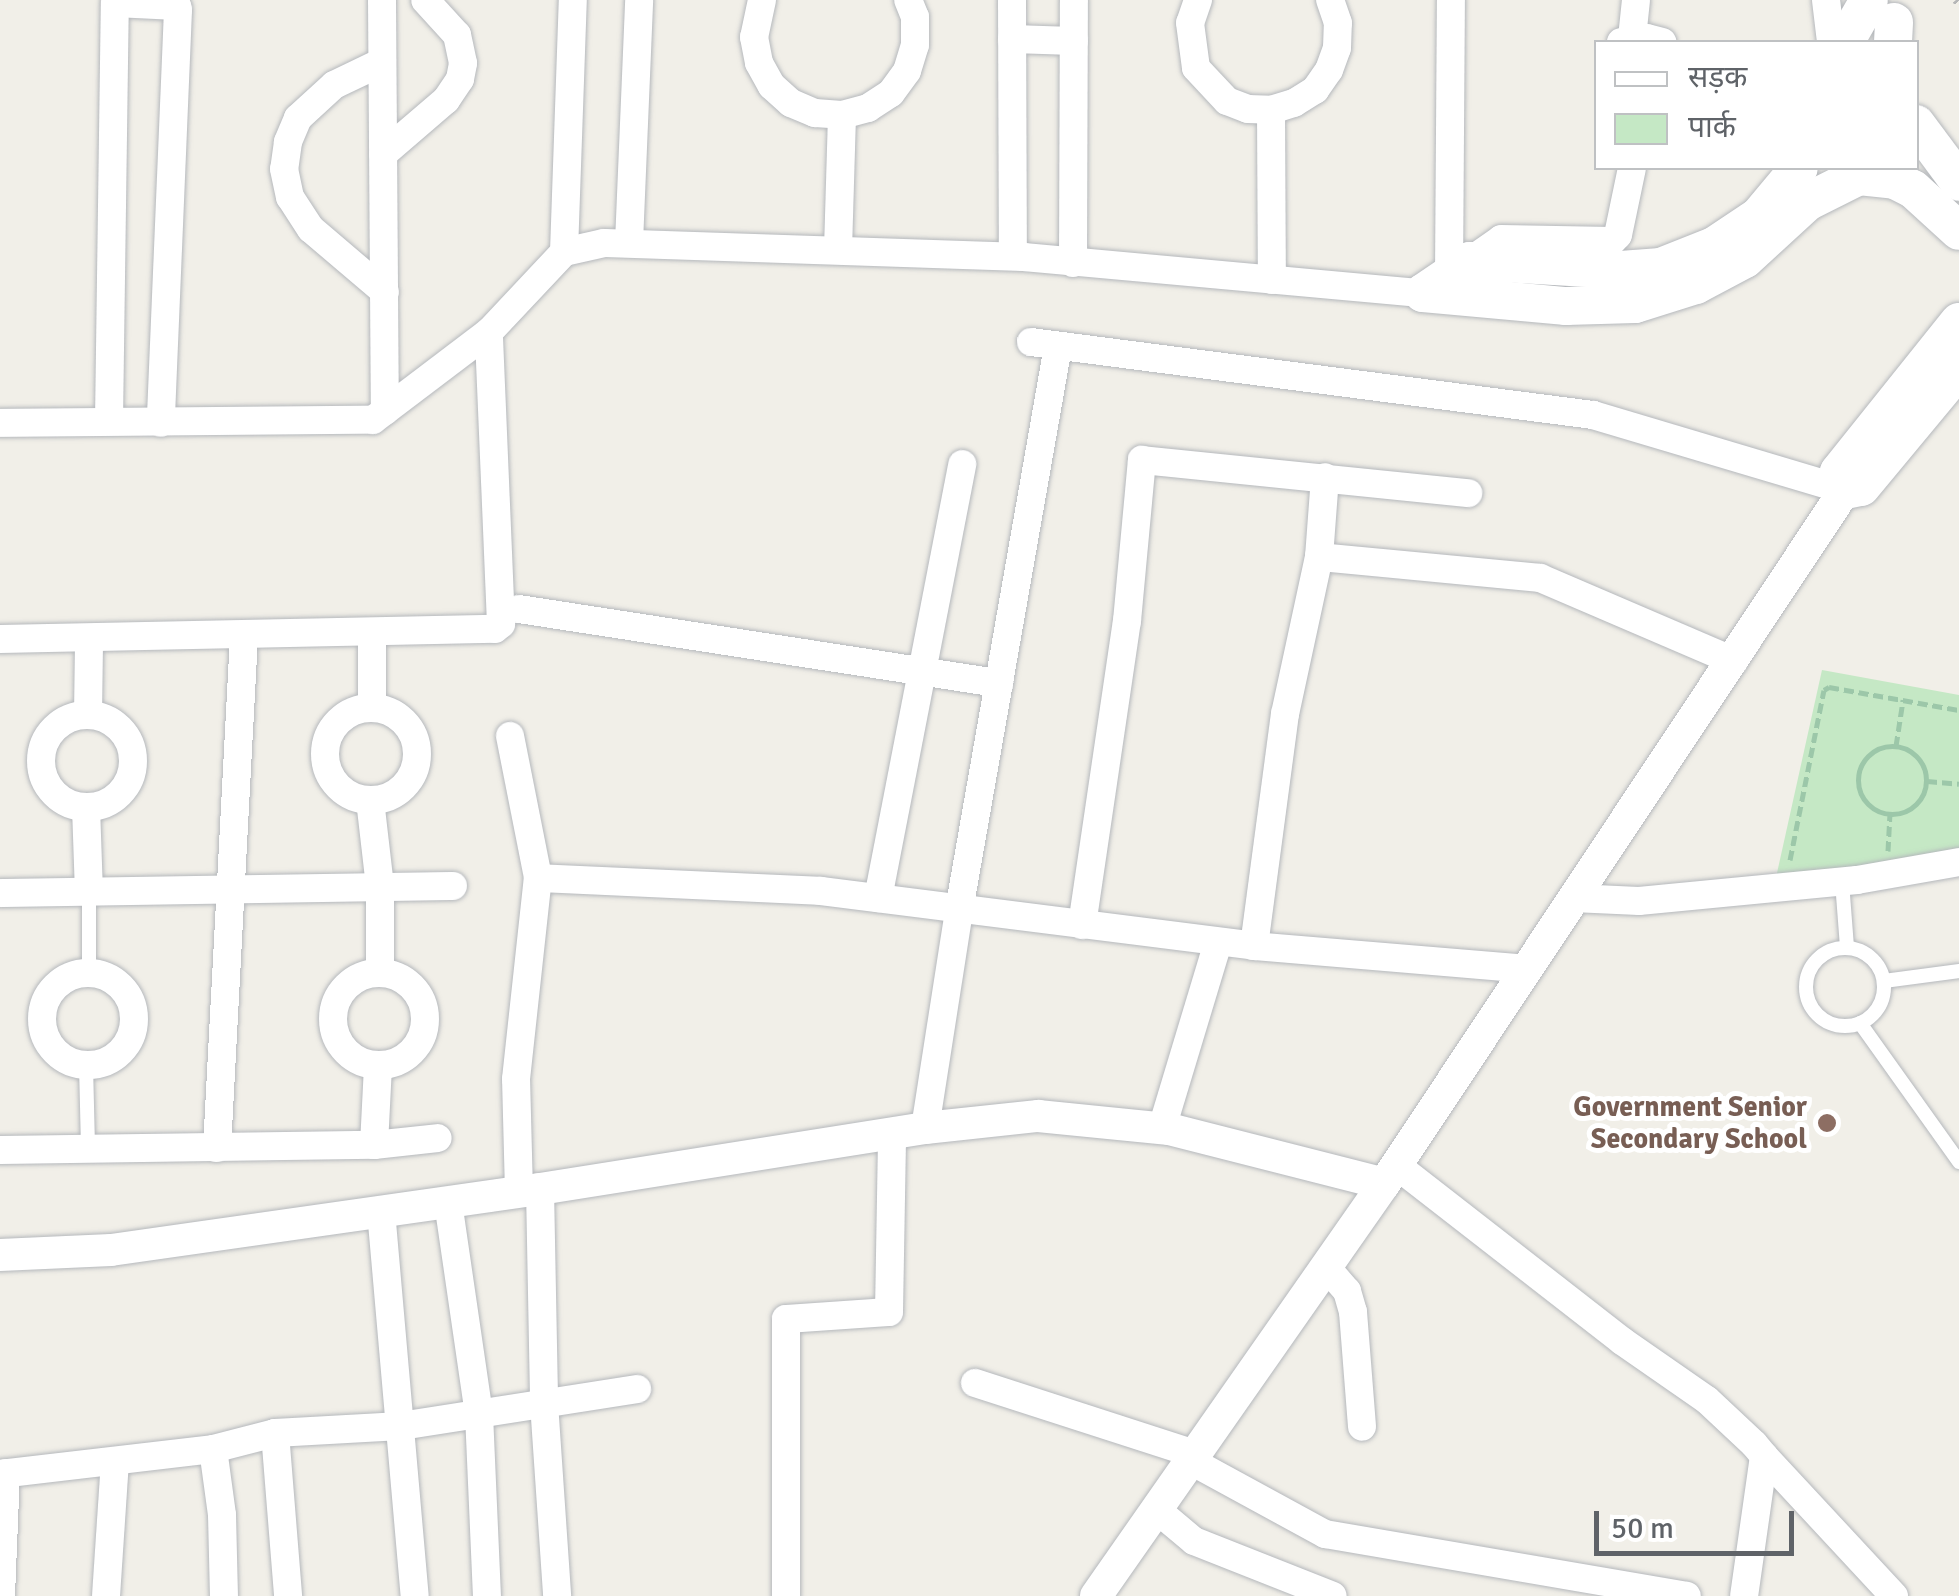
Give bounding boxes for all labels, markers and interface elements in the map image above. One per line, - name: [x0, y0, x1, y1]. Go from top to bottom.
- legend: [1594, 40, 1919, 170]
- text: सड़क: [1688, 59, 1747, 96]
- text: पार्क: [1688, 109, 1736, 146]
- place label: Government Senior Secondary School: [1573, 1090, 1807, 1156]
- marker: Government Senior Secondary School: [1816, 1112, 1838, 1134]
- scale bar: [1599, 1491, 1799, 1553]
- text: 50 m: [1611, 1510, 1674, 1547]

